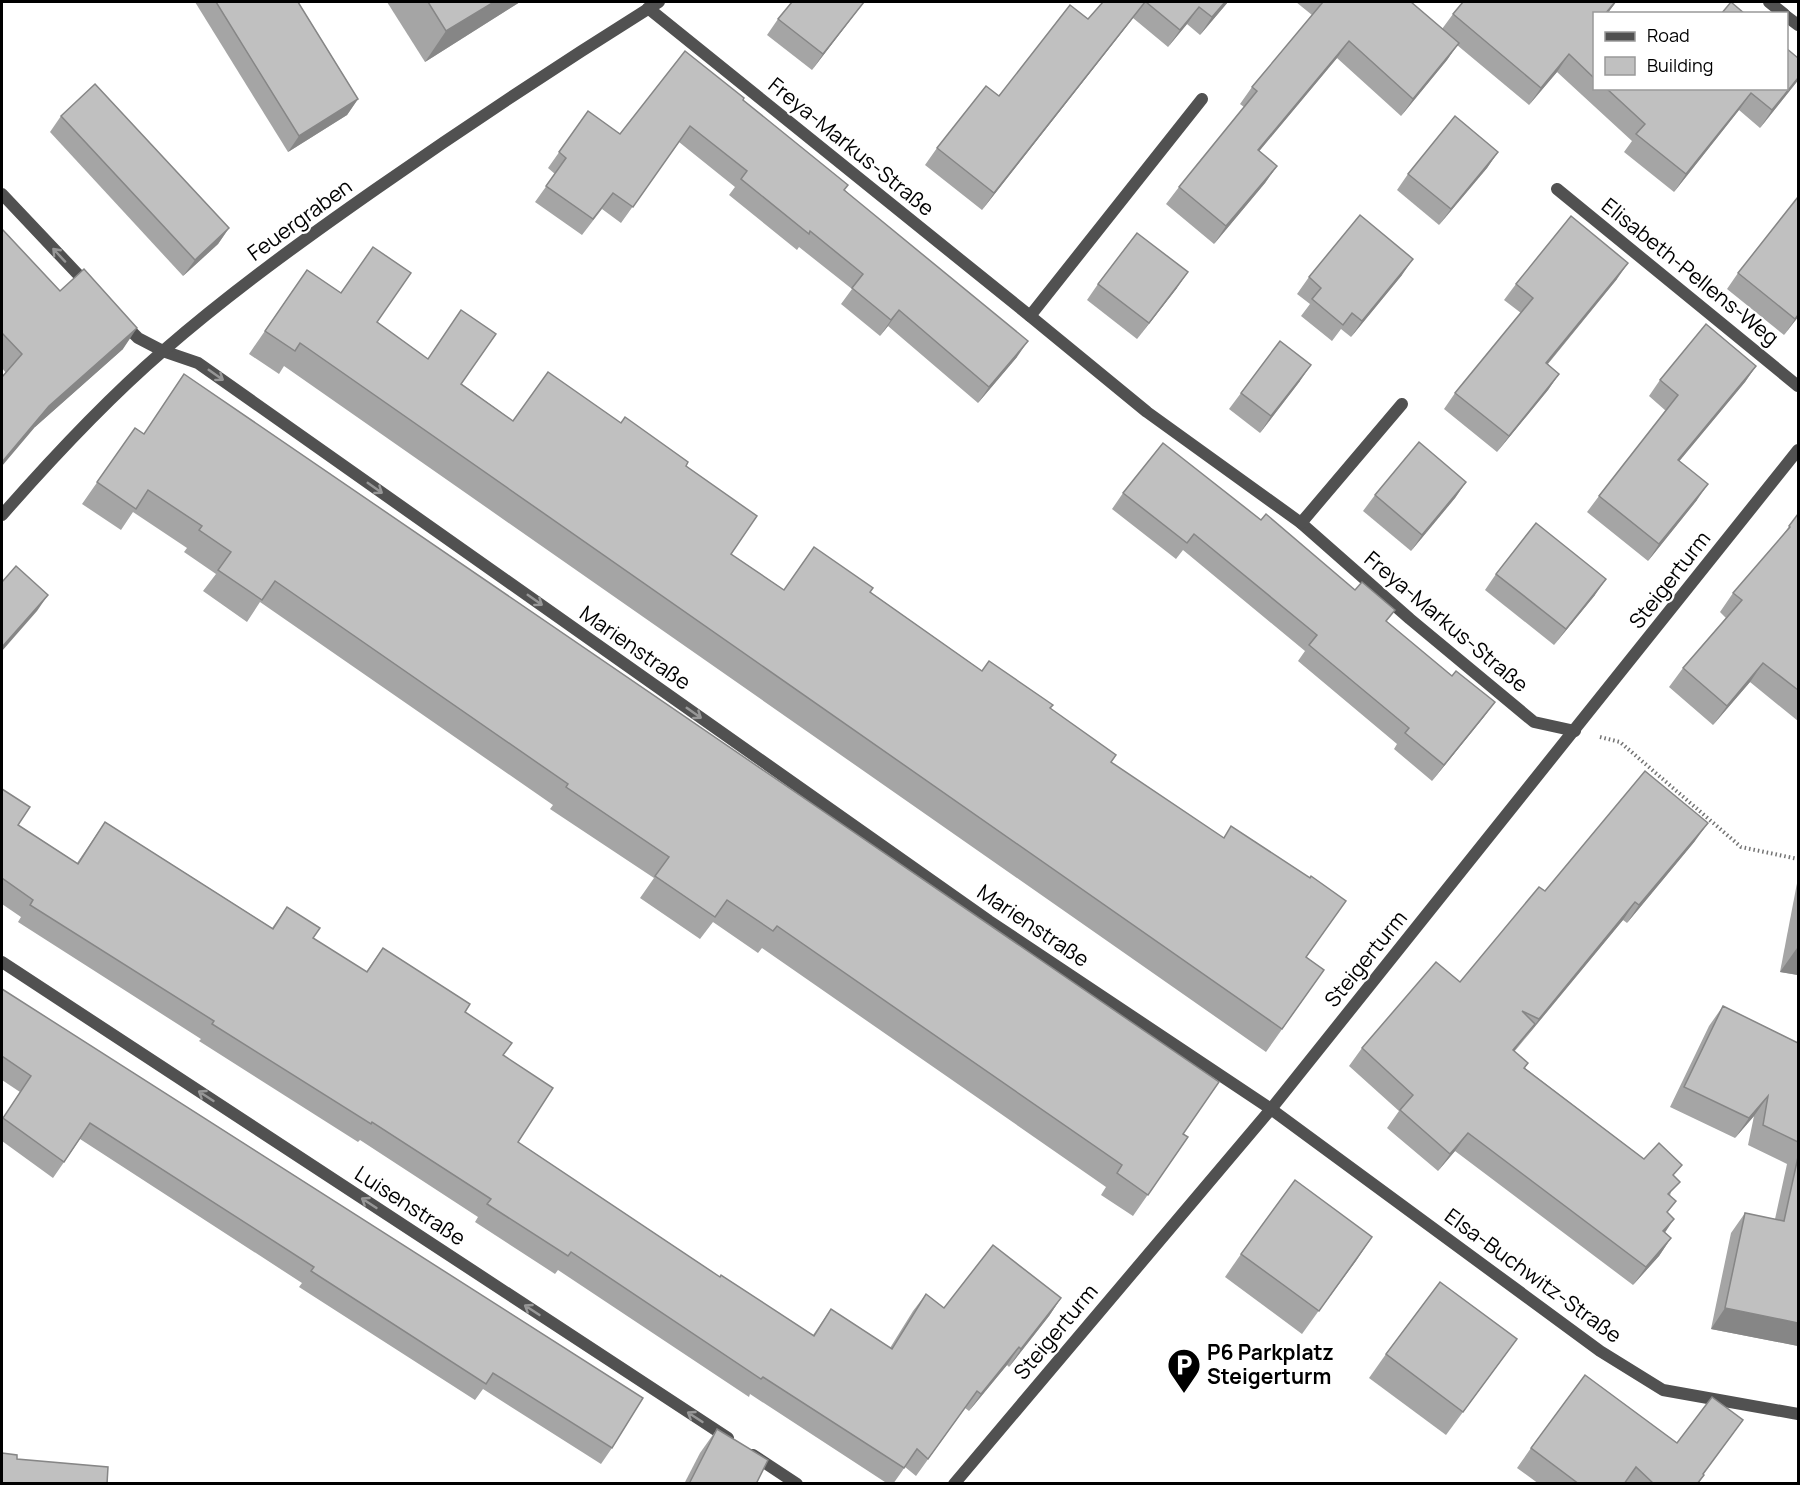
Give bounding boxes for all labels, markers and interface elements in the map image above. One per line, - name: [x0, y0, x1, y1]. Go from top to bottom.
- legend: [1593, 12, 1788, 90]
- text: Road: [1647, 23, 1690, 47]
- text: Building: [1647, 53, 1713, 77]
- street label: Freya-Markus-Straße: [763, 71, 940, 222]
- street label: Feuergraben: [242, 172, 357, 267]
- street label: Elisabeth-Pellens-Weg: [1596, 191, 1785, 351]
- one-way arrow: [52, 248, 67, 263]
- one-way arrow: [207, 369, 223, 381]
- one-way arrow: [367, 482, 383, 494]
- street label: Steigerturm: [1622, 525, 1716, 634]
- street label: Freya-Markus-Straße: [1359, 544, 1534, 698]
- one-way arrow: [526, 594, 542, 606]
- street label: Marienstraße: [575, 599, 697, 696]
- one-way arrow: [685, 707, 701, 719]
- street label: Marienstraße: [972, 877, 1095, 973]
- street label: Steigerturm: [1318, 904, 1413, 1013]
- one-way arrow: [199, 1090, 215, 1102]
- street label: Luisenstraße: [350, 1159, 471, 1251]
- one-way arrow: [362, 1197, 378, 1209]
- street label: Elsa-Buchwitz-Straße: [1440, 1201, 1628, 1349]
- street label: Steigerturm: [1007, 1278, 1103, 1385]
- one-way arrow: [525, 1304, 541, 1316]
- place label: P6 Parkplatz Steigerturm: [1207, 1338, 1334, 1390]
- parking icon: P6 Parkplatz Steigerturm: [1166, 1347, 1202, 1394]
- one-way arrow: [688, 1411, 704, 1423]

